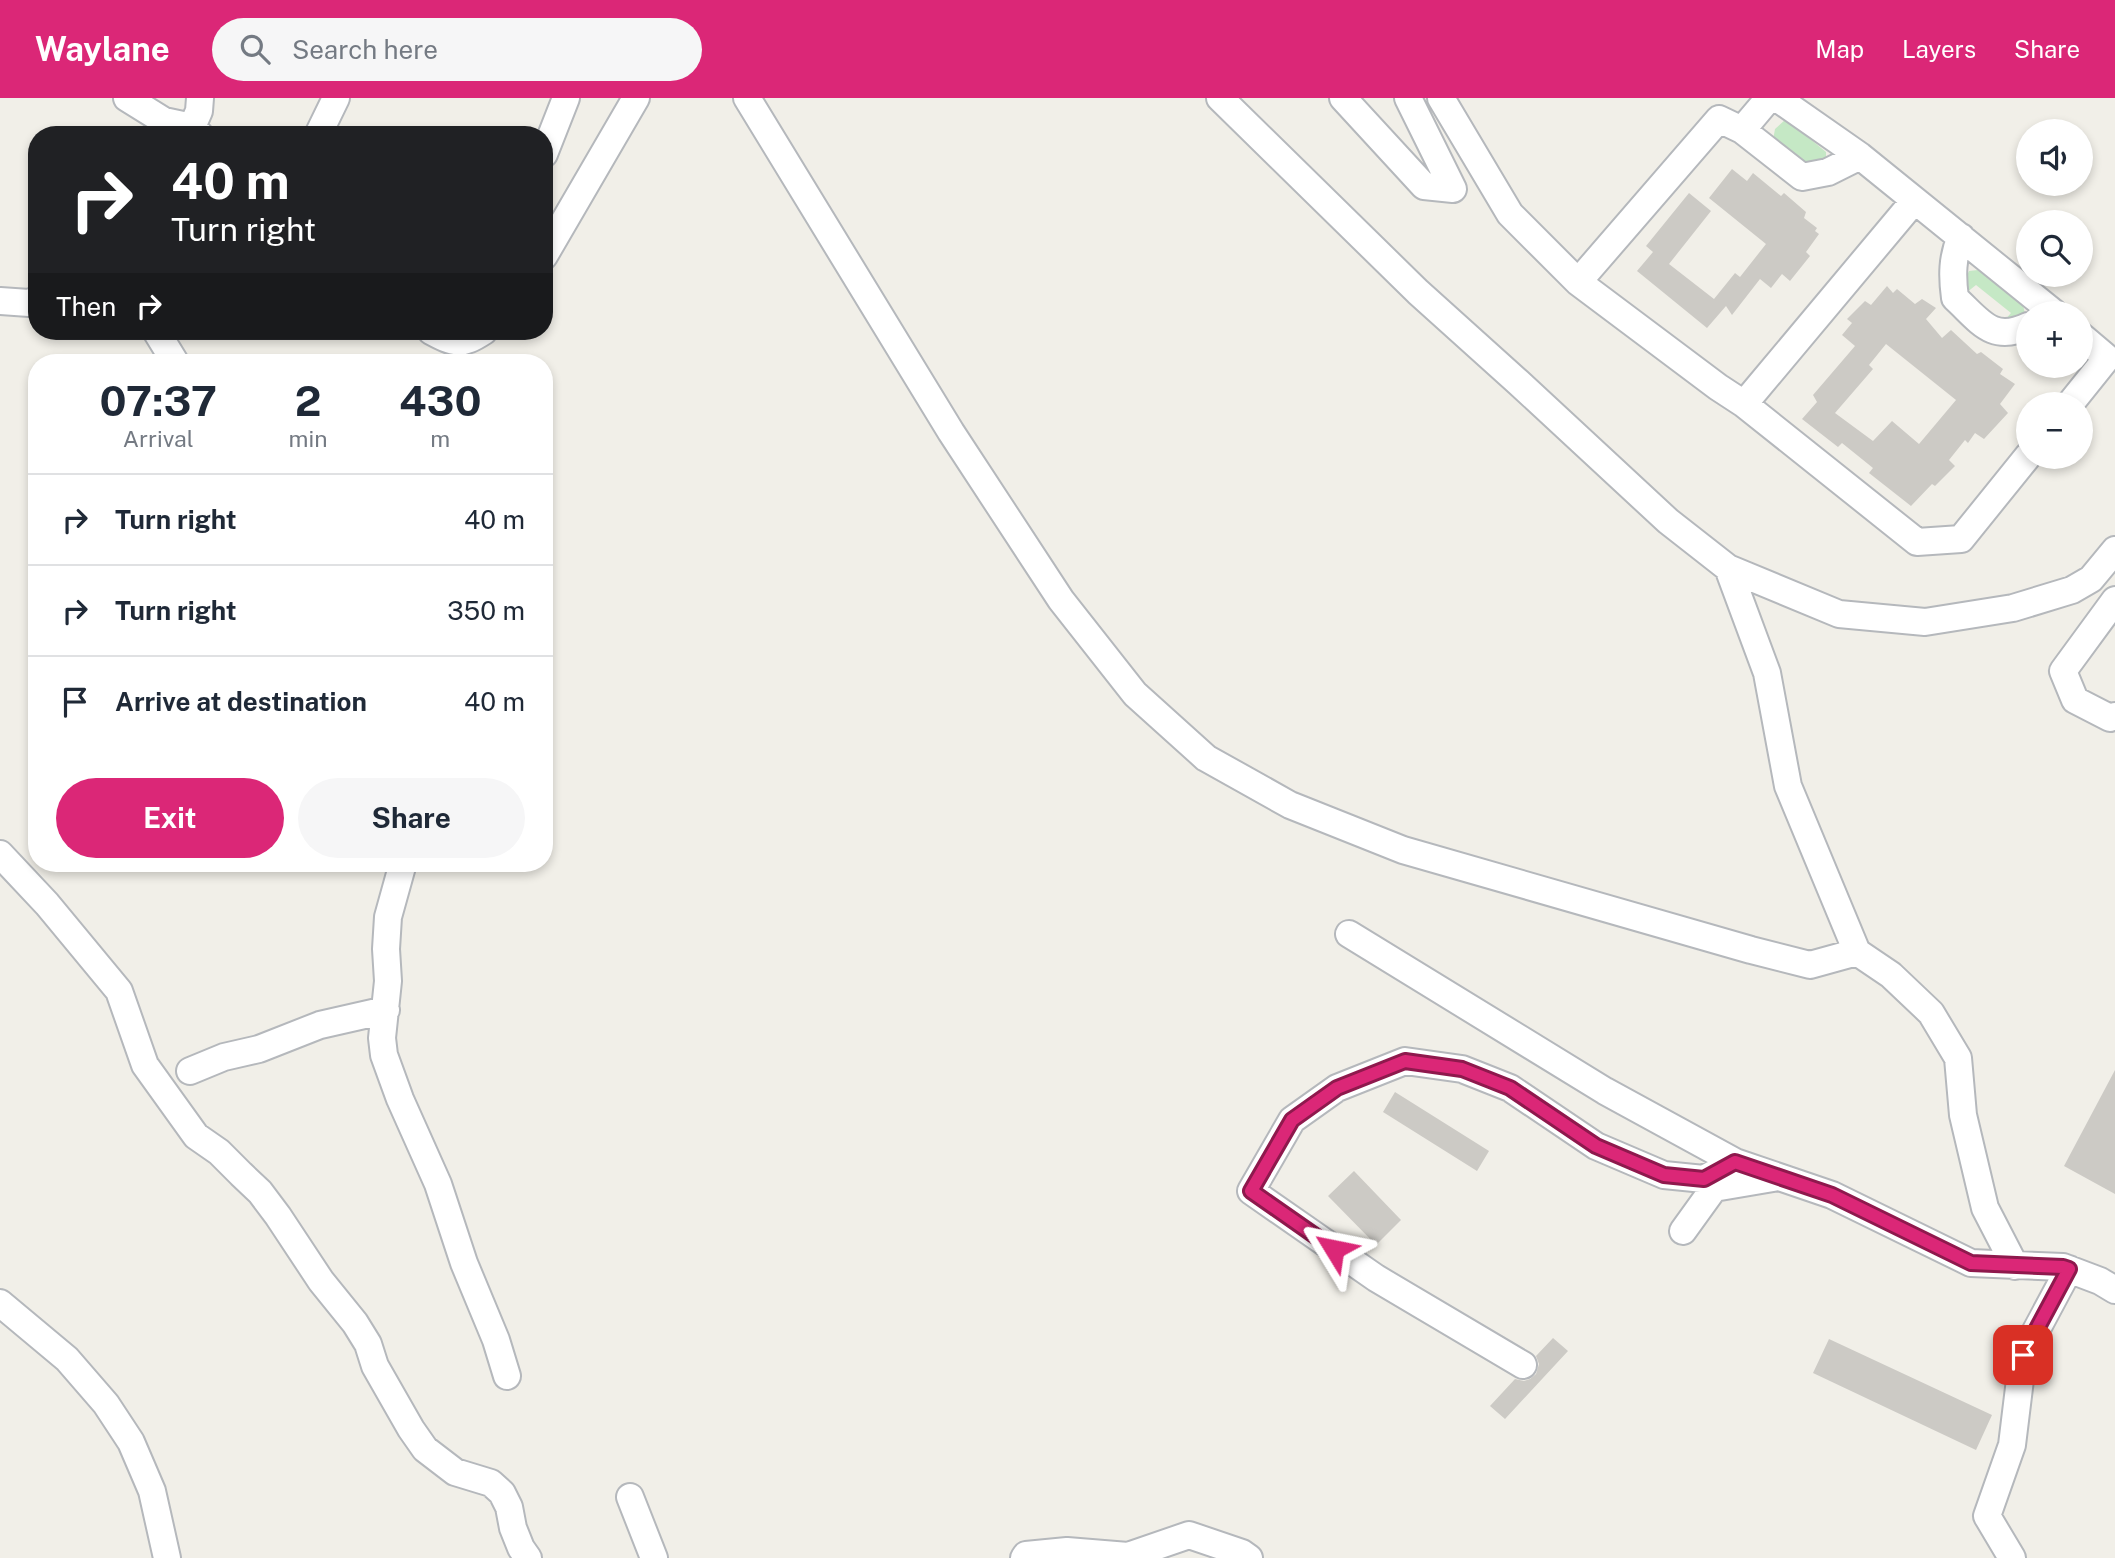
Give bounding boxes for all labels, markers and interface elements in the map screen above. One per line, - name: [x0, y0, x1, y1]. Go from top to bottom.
- search box: [212, 18, 702, 81]
- text: Waylane: [35, 30, 170, 68]
- icon: search: [236, 30, 274, 68]
- text: Search here: [292, 34, 438, 65]
- text: Map: [1815, 35, 1864, 63]
- text: Layers: [1902, 35, 1976, 63]
- text: Share: [2014, 35, 2080, 63]
- map controls: [2016, 119, 2093, 469]
- button: sound: [2016, 119, 2093, 196]
- text: 40 m: [171, 152, 290, 210]
- icon: right: [56, 154, 147, 245]
- button: search: [2016, 210, 2093, 287]
- text: Turn right: [171, 211, 316, 248]
- icon: right: [130, 287, 168, 325]
- text: Then: [56, 291, 116, 322]
- button: +: [2016, 301, 2093, 378]
- text: 07:37: [100, 376, 217, 425]
- text: 2: [295, 376, 321, 425]
- text: 430: [399, 376, 481, 425]
- button: −: [2016, 392, 2093, 469]
- text: Arrival: [123, 425, 194, 452]
- text: min: [289, 425, 328, 452]
- text: m: [430, 425, 450, 452]
- icon: right: [56, 501, 94, 539]
- text: Turn right: [115, 504, 237, 535]
- text: 40 m: [464, 504, 525, 535]
- icon: right: [56, 592, 94, 630]
- text: Turn right: [115, 595, 237, 626]
- text: 350 m: [447, 595, 525, 626]
- icon: arrive: [56, 683, 94, 721]
- text: Arrive at destination: [115, 686, 367, 717]
- text: 40 m: [464, 686, 525, 717]
- button: Exit: [56, 778, 284, 858]
- button: Share: [298, 778, 525, 858]
- position arrow: [1297, 1212, 1371, 1286]
- pin: [1993, 1325, 2053, 1385]
- icon: arrive: [2004, 1336, 2042, 1374]

